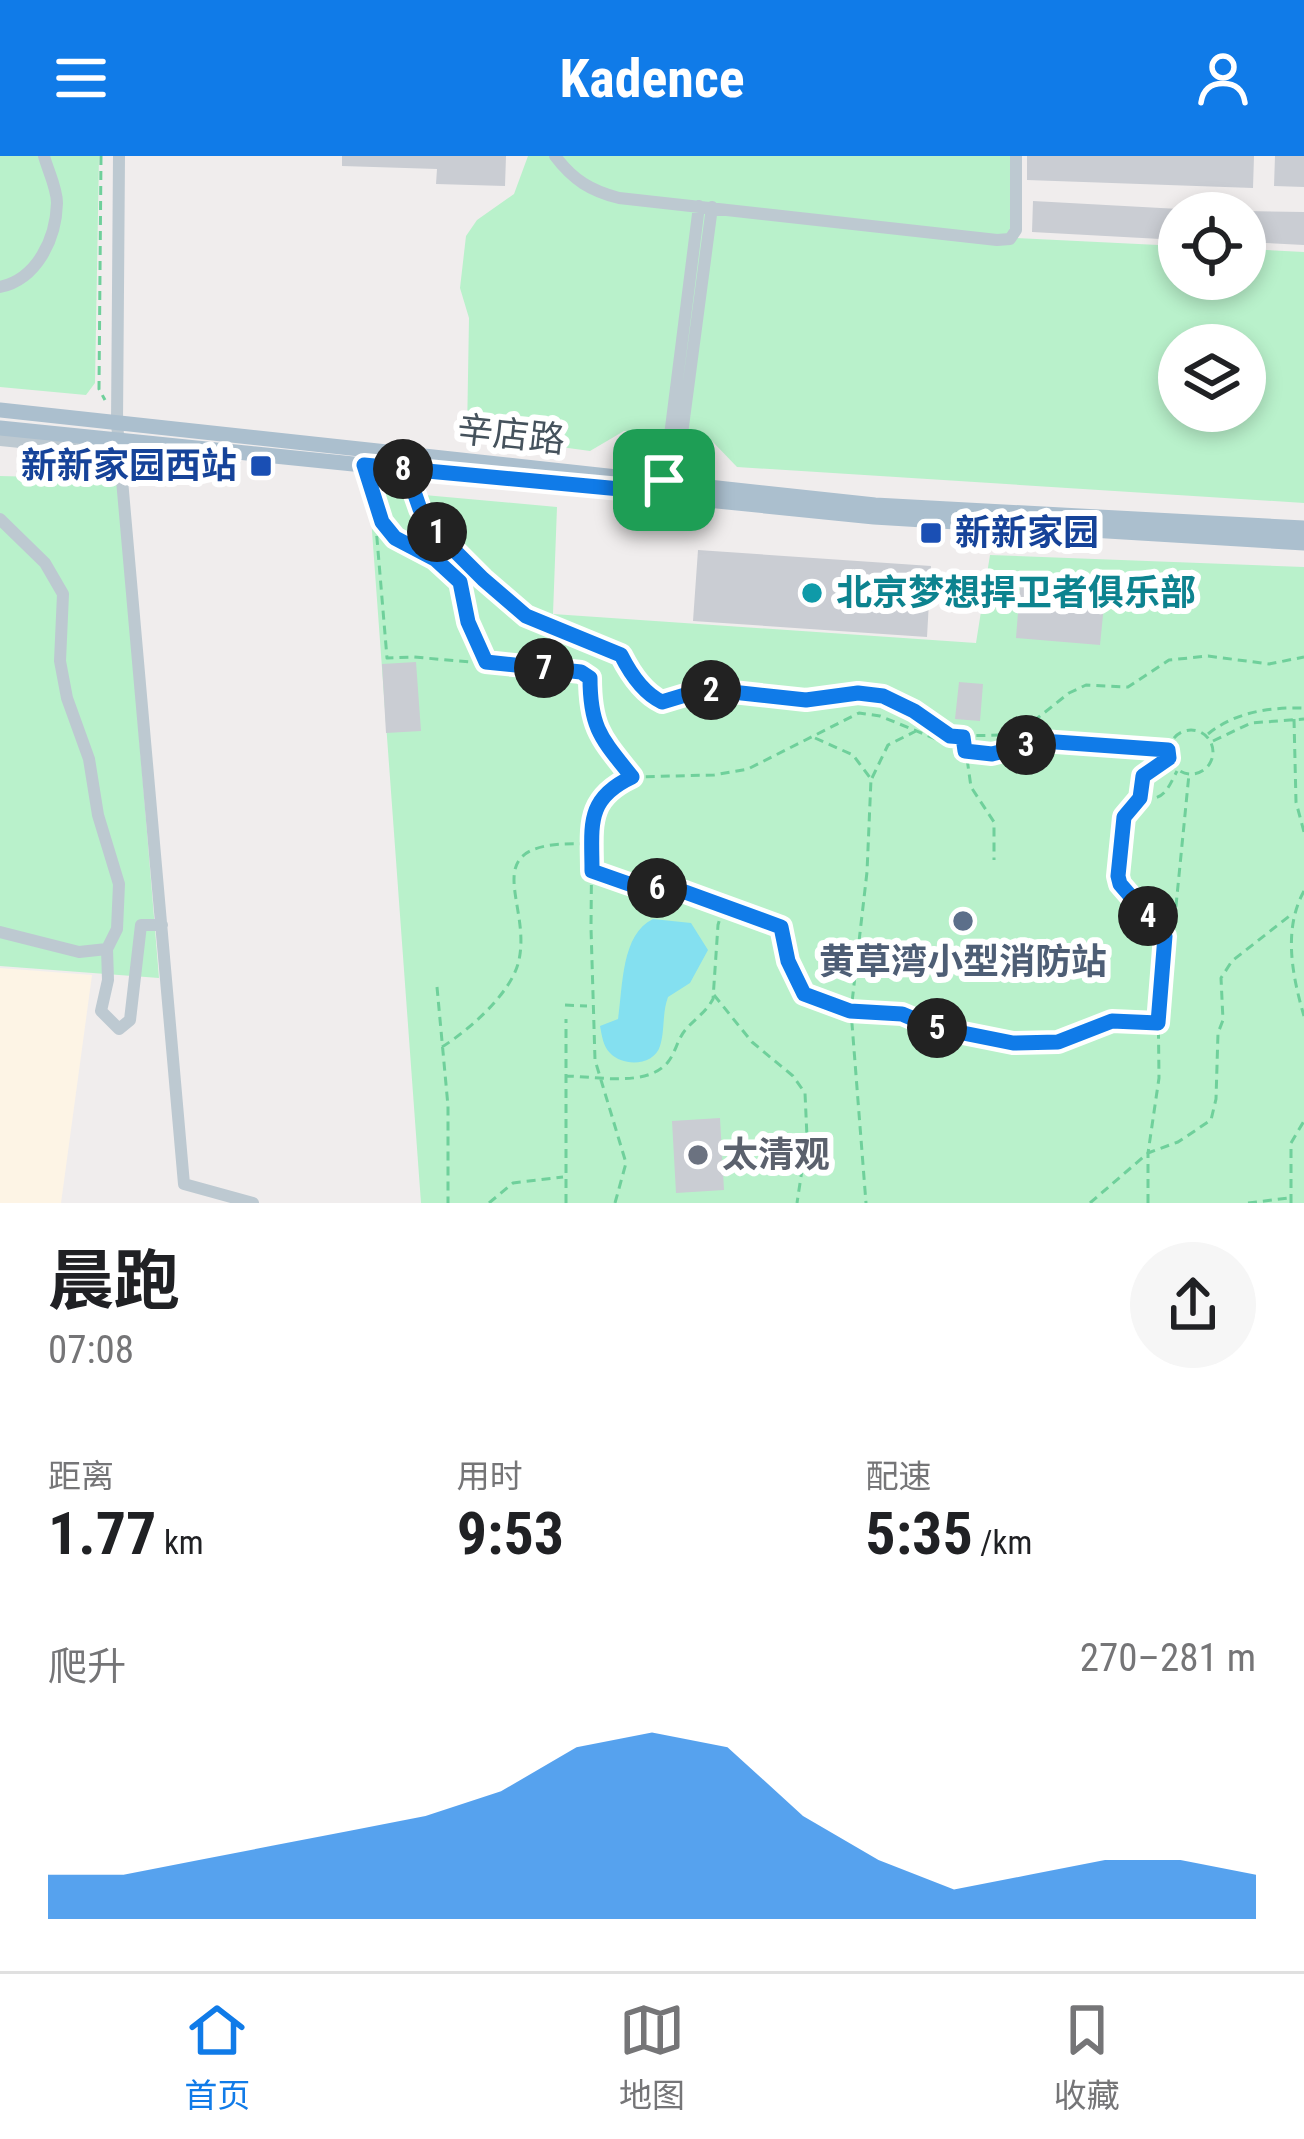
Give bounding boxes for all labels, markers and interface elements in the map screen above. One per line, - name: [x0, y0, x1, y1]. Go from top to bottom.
- icon: menu: [48, 45, 114, 111]
- icon: person: [1190, 45, 1256, 111]
- text: Kadence: [559, 47, 745, 110]
- map controls: [1158, 192, 1266, 432]
- button: locate: [1158, 192, 1266, 300]
- button: layers: [1158, 324, 1266, 432]
- street label: 辛店路: [455, 408, 567, 462]
- pin: [613, 429, 715, 531]
- pin: 8: [373, 439, 433, 499]
- place label: 新新家园西站: [21, 445, 237, 487]
- icon: arrive: [631, 447, 697, 513]
- text: 8: [395, 449, 411, 488]
- marker: 新新家园西站: [248, 453, 274, 479]
- pin: 1: [407, 502, 467, 562]
- text: 1: [429, 512, 445, 551]
- place label: 新新家园: [955, 512, 1099, 554]
- marker: 新新家园: [918, 520, 944, 546]
- place label: 北京梦想捍卫者俱乐部: [836, 572, 1196, 614]
- marker: 北京梦想捍卫者俱乐部: [799, 580, 825, 606]
- pin: 7: [514, 638, 574, 698]
- text: 7: [536, 648, 552, 687]
- pin: 2: [681, 660, 741, 720]
- text: 2: [703, 670, 719, 709]
- pin: 3: [996, 715, 1056, 775]
- text: 3: [1018, 725, 1034, 764]
- pin: 6: [627, 858, 687, 918]
- text: 6: [649, 868, 665, 907]
- pin: 4: [1118, 886, 1178, 946]
- text: 4: [1140, 896, 1156, 935]
- marker: 黄草湾小型消防站: [950, 908, 976, 934]
- place label: 黄草湾小型消防站: [819, 941, 1107, 983]
- pin: 5: [907, 998, 967, 1058]
- text: 5: [929, 1008, 945, 1047]
- place label: 太清观: [722, 1134, 830, 1176]
- marker: 太清观: [685, 1142, 711, 1168]
- button: share: [1130, 1242, 1256, 1368]
- text: 晨跑: [48, 1243, 180, 1320]
- text: 07:08: [48, 1327, 134, 1373]
- text: 距离: [48, 1457, 114, 1496]
- text: 用时: [457, 1457, 523, 1496]
- text: 配速: [865, 1457, 931, 1496]
- text: 1.77: [48, 1498, 156, 1569]
- text: 9:53: [457, 1498, 564, 1569]
- text: 5:35: [865, 1498, 973, 1569]
- text: km: [156, 1523, 204, 1562]
- text: /km: [973, 1523, 1032, 1562]
- text: 270–281 m: [1080, 1635, 1256, 1681]
- text: 爬升: [48, 1644, 126, 1690]
- tab: 首页: [184, 1997, 250, 2117]
- tab: 地图: [619, 1997, 685, 2117]
- tab: 收藏: [1054, 1997, 1120, 2117]

